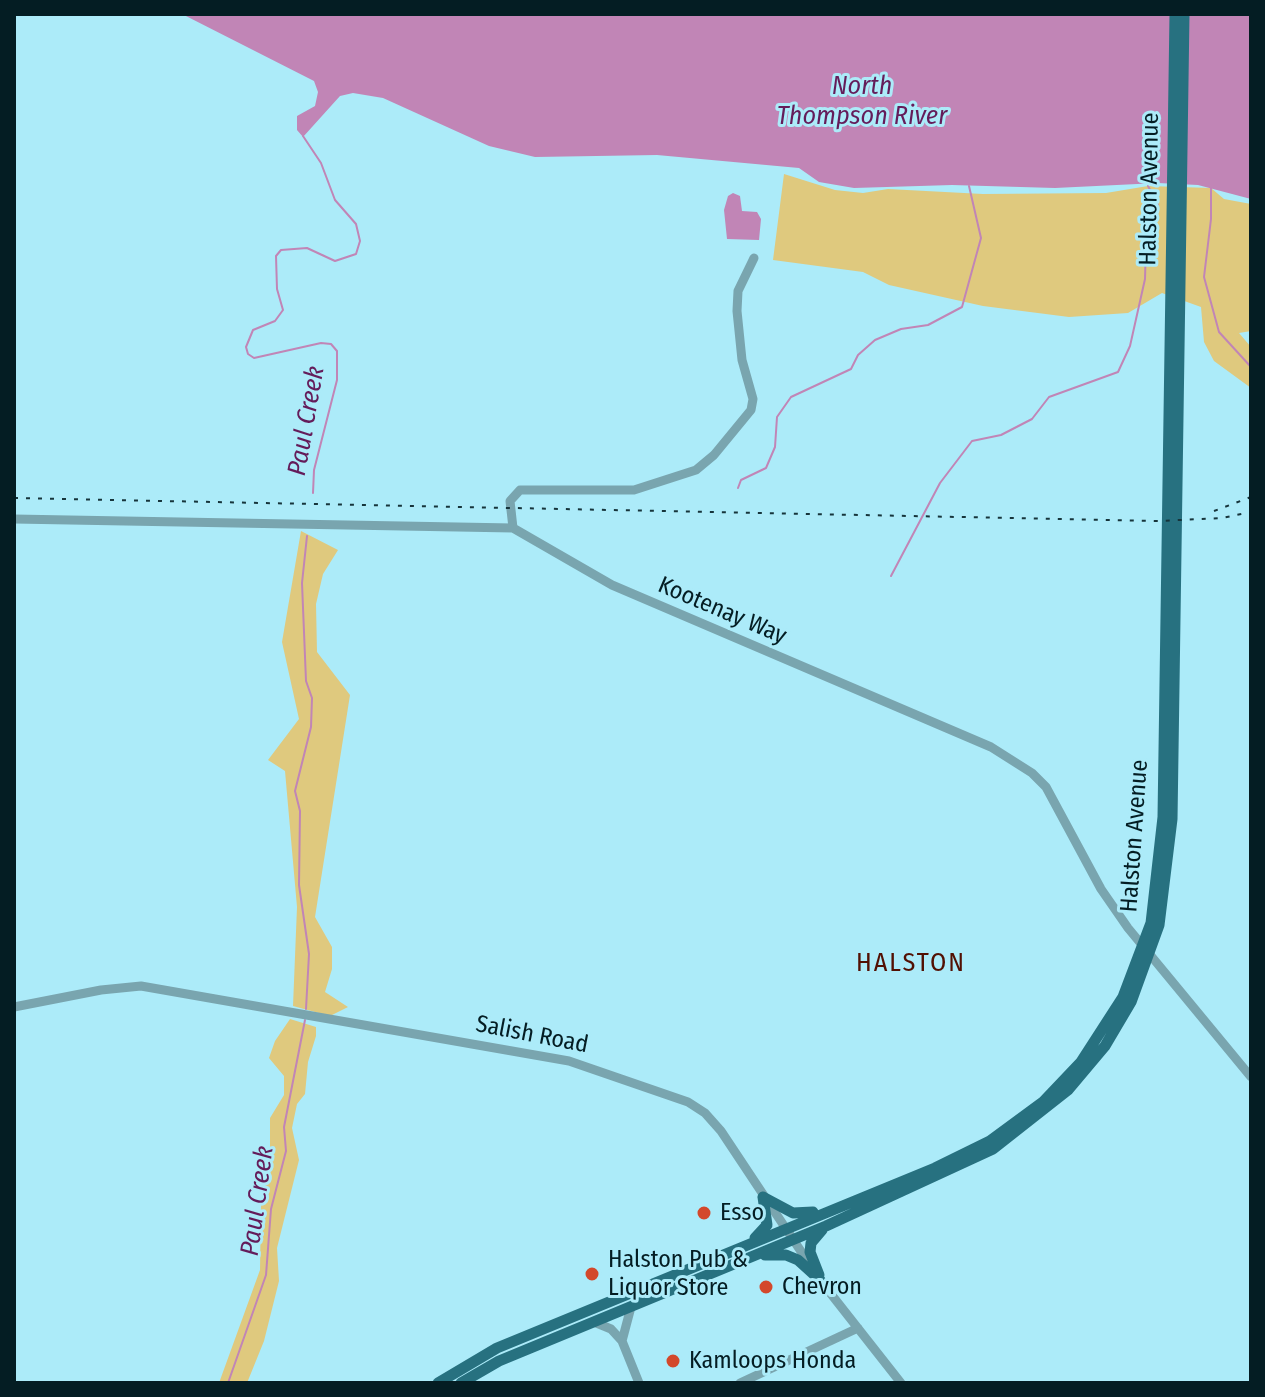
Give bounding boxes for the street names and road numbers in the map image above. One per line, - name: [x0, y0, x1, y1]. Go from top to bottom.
- street label: Halston Avenue: [1134, 112, 1166, 266]
- street label: Kootenay Way: [653, 571, 791, 651]
- street label: Halston Avenue: [1115, 759, 1155, 913]
- street label: Salish Road: [473, 1010, 591, 1060]

